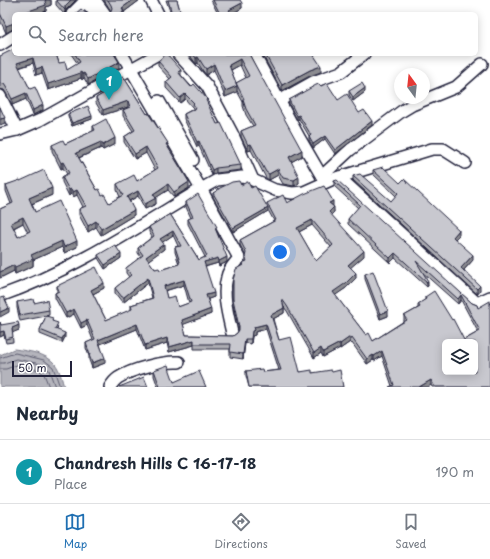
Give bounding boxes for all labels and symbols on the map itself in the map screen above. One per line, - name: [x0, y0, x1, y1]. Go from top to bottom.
- pin: 1: [96, 67, 122, 100]
- north arrow: [394, 68, 430, 104]
- your location: [270, 242, 290, 262]
- scale bar: [12, 359, 72, 378]

